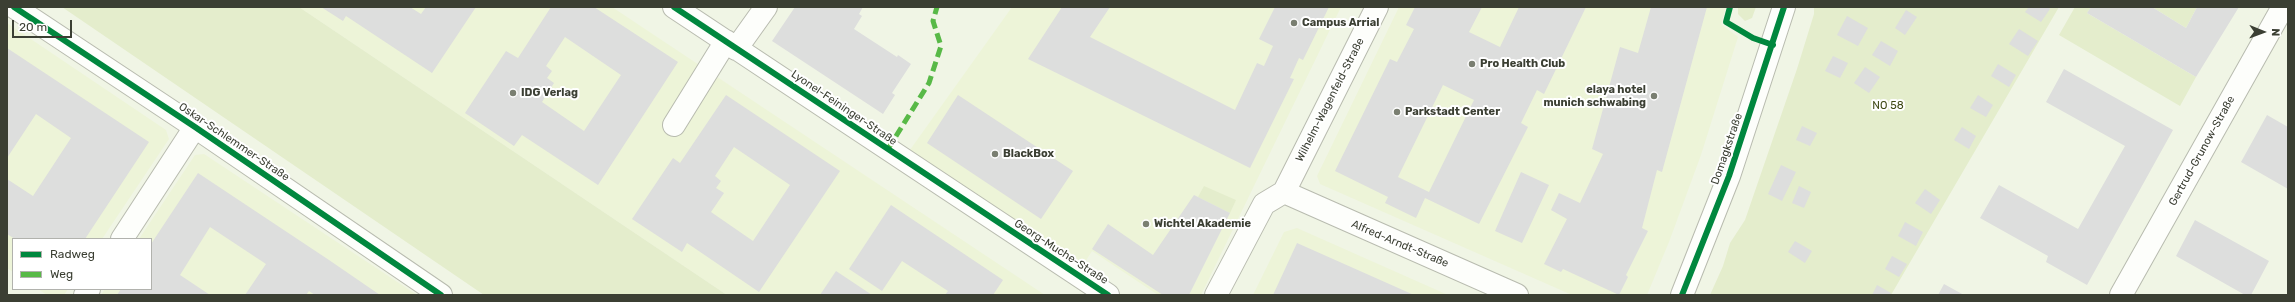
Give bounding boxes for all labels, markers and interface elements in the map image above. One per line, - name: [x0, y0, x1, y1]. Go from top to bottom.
- scale bar: [14, 12, 74, 38]
- north arrow: [2243, 12, 2283, 52]
- place label: Campus Arrial: [1302, 16, 1379, 30]
- marker: Campus Arrial: [1289, 18, 1299, 28]
- text: 20 m: [19, 20, 47, 34]
- text: N: [2269, 28, 2282, 36]
- street label: Wilhelm-Wagenfeld-Straße: [1293, 36, 1367, 164]
- place label: Pro Health Club: [1480, 57, 1565, 71]
- marker: Pro Health Club: [1467, 59, 1477, 69]
- street label: Lyonel-Feininger-Straße: [789, 68, 899, 148]
- place label: elaya hotel munich schwabing: [1543, 83, 1646, 109]
- place label: IDG Verlag: [521, 86, 578, 100]
- marker: IDG Verlag: [508, 88, 518, 98]
- marker: elaya hotel munich schwabing: [1649, 91, 1659, 101]
- street label: Gertrud-Grunow-Straße: [2166, 94, 2238, 208]
- park label: NO 58: [1872, 99, 1904, 113]
- street label: Oskar-Schlemmer-Straße: [176, 100, 292, 184]
- place label: Parkstadt Center: [1405, 105, 1500, 119]
- marker: Parkstadt Center: [1392, 107, 1402, 117]
- street label: Domagkstraße: [1709, 112, 1745, 186]
- place label: BlackBox: [1003, 147, 1054, 161]
- marker: BlackBox: [990, 149, 1000, 159]
- street label: Georg-Muche-Straße: [1012, 217, 1110, 287]
- place label: Wichtel Akademie: [1154, 217, 1251, 231]
- street label: Alfred-Arndt-Straße: [1349, 218, 1451, 270]
- marker: Wichtel Akademie: [1141, 219, 1151, 229]
- legend: [12, 238, 152, 290]
- text: Radweg: [50, 247, 95, 261]
- text: Weg: [50, 267, 73, 281]

